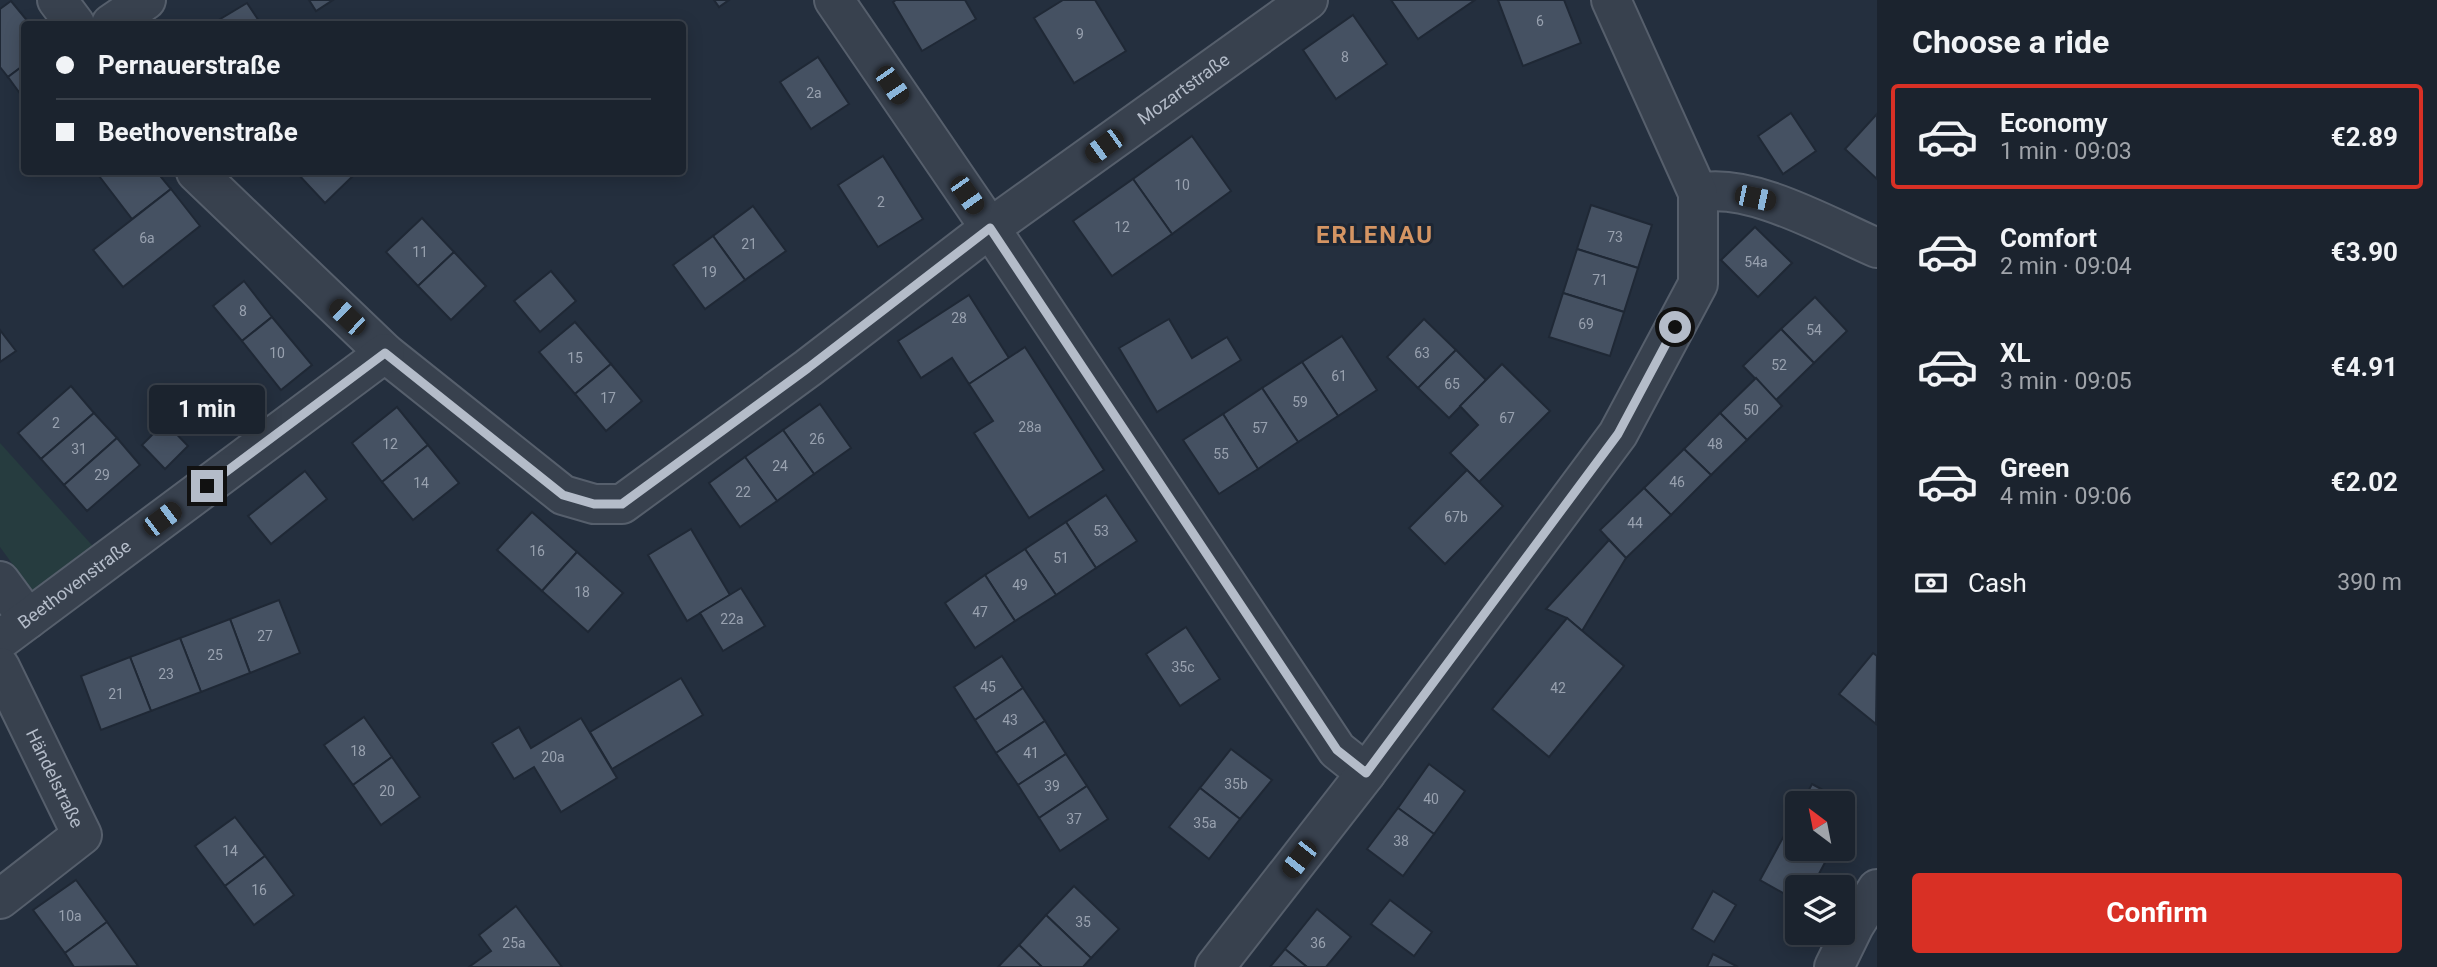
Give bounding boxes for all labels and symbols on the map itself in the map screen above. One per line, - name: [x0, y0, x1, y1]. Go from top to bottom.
- house number: 6: [1536, 13, 1544, 29]
- house number: 9: [1076, 26, 1084, 42]
- street label: Mozartstraße: [1133, 49, 1233, 129]
- house number: 8: [1341, 49, 1349, 65]
- car: [872, 62, 913, 108]
- house number: 2a: [806, 85, 822, 101]
- car: [1081, 125, 1128, 167]
- car: [947, 172, 988, 218]
- house number: 10: [1174, 177, 1190, 193]
- car: [1733, 183, 1778, 213]
- house number: 2: [877, 194, 885, 210]
- house number: 12: [1114, 219, 1130, 235]
- district label: ERLENAU: [1316, 221, 1434, 249]
- house number: 73: [1607, 229, 1623, 245]
- house number: 6a: [139, 230, 155, 246]
- house number: 21: [741, 236, 757, 252]
- house number: 11: [412, 244, 428, 260]
- house number: 54a: [1744, 254, 1768, 270]
- house number: 19: [701, 264, 717, 280]
- house number: 71: [1592, 272, 1608, 288]
- car: [325, 295, 370, 339]
- house number: 8: [239, 303, 247, 319]
- house number: 28: [951, 310, 967, 326]
- route start: [1659, 311, 1691, 343]
- house number: 69: [1578, 316, 1594, 332]
- house number: 54: [1806, 322, 1822, 338]
- house number: 10: [269, 345, 285, 361]
- house number: 63: [1414, 345, 1430, 361]
- house number: 15: [567, 350, 583, 366]
- house number: 52: [1771, 357, 1787, 373]
- house number: 61: [1331, 368, 1347, 384]
- house number: 65: [1444, 376, 1460, 392]
- callout: 1 min: [149, 384, 265, 434]
- house number: 17: [600, 390, 616, 406]
- house number: 59: [1292, 394, 1308, 410]
- house number: 50: [1743, 402, 1759, 418]
- house number: 67: [1499, 410, 1515, 426]
- house number: 2: [52, 415, 60, 431]
- house number: 28a: [1018, 419, 1042, 435]
- house number: 57: [1252, 420, 1268, 436]
- house number: 26: [809, 431, 825, 447]
- house number: 12: [382, 436, 398, 452]
- house number: 48: [1707, 436, 1723, 452]
- house number: 31: [71, 441, 87, 457]
- house number: 55: [1213, 446, 1229, 462]
- house number: 24: [772, 458, 788, 474]
- house number: 29: [94, 467, 110, 483]
- route end: [191, 470, 223, 502]
- house number: 46: [1669, 474, 1685, 490]
- house number: 14: [413, 475, 429, 491]
- house number: 22: [735, 484, 751, 500]
- car: [139, 498, 186, 540]
- house number: 67b: [1444, 509, 1468, 525]
- house number: 44: [1627, 515, 1643, 531]
- house number: 53: [1093, 523, 1109, 539]
- street label: Beethovenstraße: [14, 535, 135, 633]
- house number: 16: [529, 543, 545, 559]
- house number: 51: [1053, 550, 1069, 566]
- house number: 49: [1012, 577, 1028, 593]
- house number: 18: [574, 584, 590, 600]
- house number: 47: [972, 604, 988, 620]
- house number: 22a: [720, 611, 744, 627]
- house number: 27: [257, 628, 273, 644]
- house number: 25: [207, 647, 223, 663]
- house number: 35c: [1171, 659, 1195, 675]
- house number: 23: [158, 666, 174, 682]
- house number: 45: [980, 679, 996, 695]
- house number: 42: [1550, 680, 1566, 696]
- house number: 21: [108, 686, 124, 702]
- house number: 43: [1002, 712, 1018, 728]
- street label: Händelstraße: [22, 725, 88, 831]
- house number: 18: [350, 743, 366, 759]
- house number: 41: [1023, 745, 1039, 761]
- house number: 20a: [541, 749, 565, 765]
- house number: 35b: [1224, 776, 1248, 792]
- house number: 39: [1044, 778, 1060, 794]
- house number: 20: [379, 783, 395, 799]
- house number: 40: [1423, 791, 1439, 807]
- north arrow: [1785, 791, 1855, 861]
- house number: 37: [1066, 811, 1082, 827]
- house number: 35a: [1193, 815, 1217, 831]
- house number: 38: [1393, 833, 1409, 849]
- car: [1278, 836, 1321, 882]
- house number: 14: [222, 843, 238, 859]
- house number: 16: [251, 882, 267, 898]
- house number: 10a: [58, 908, 82, 924]
- house number: 35: [1075, 914, 1091, 930]
- house number: 25a: [502, 935, 526, 951]
- house number: 36: [1310, 935, 1326, 951]

